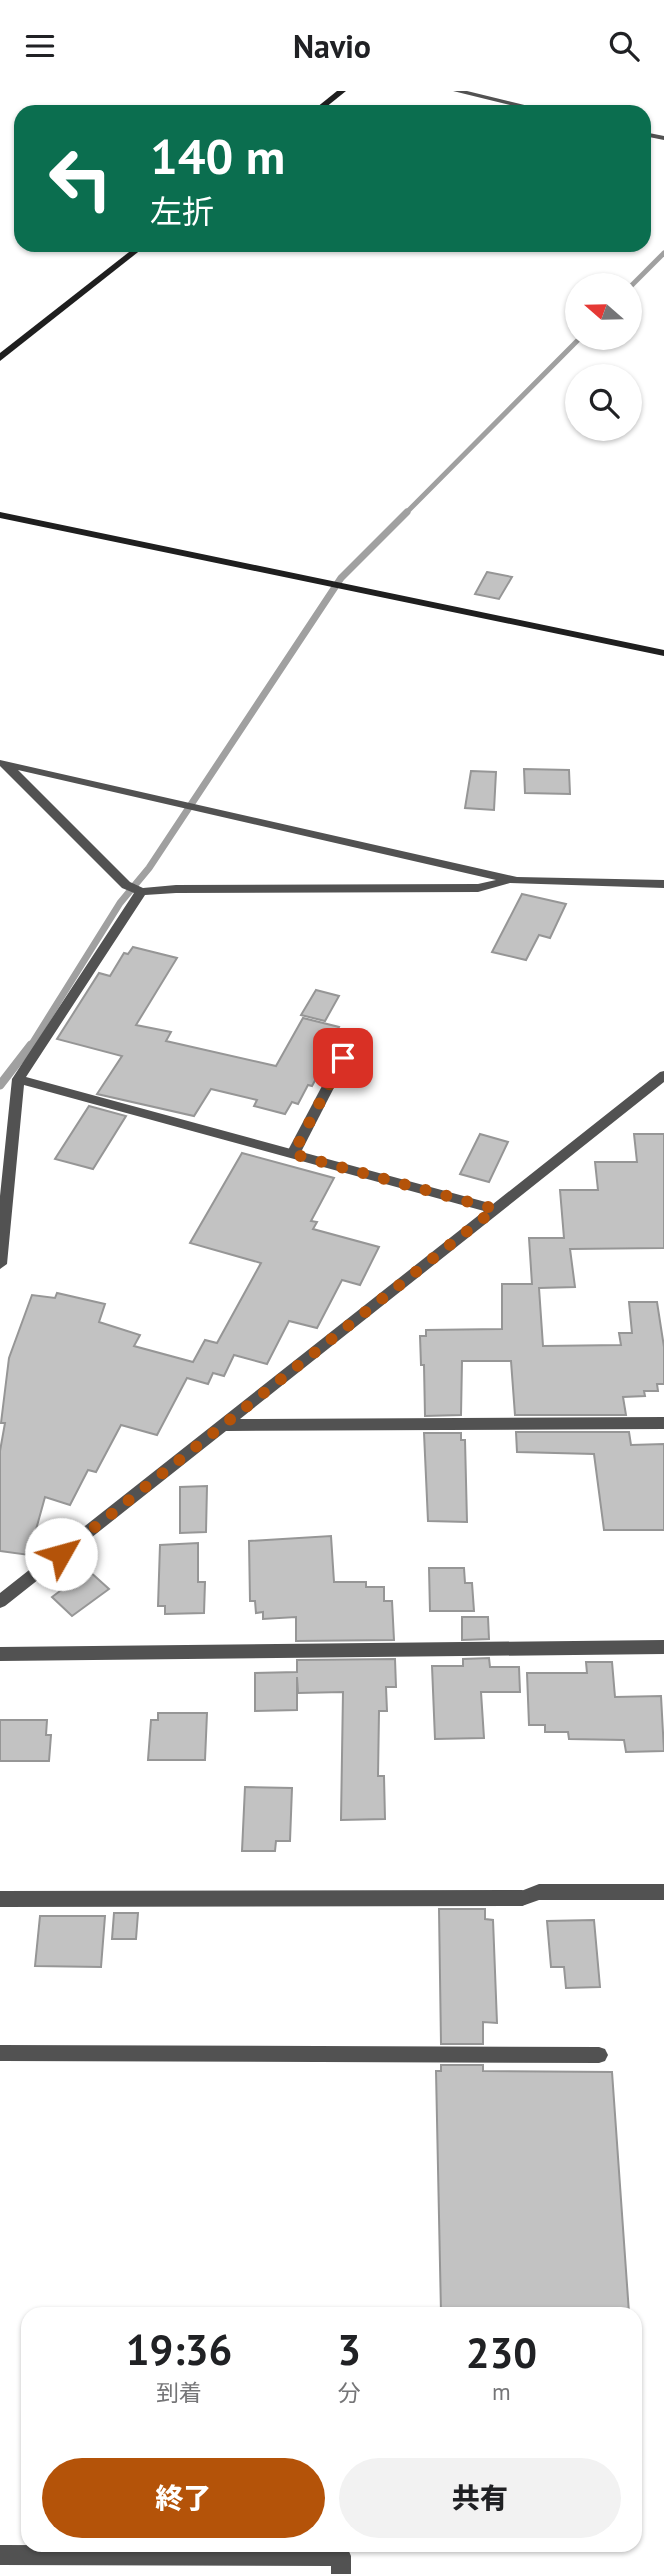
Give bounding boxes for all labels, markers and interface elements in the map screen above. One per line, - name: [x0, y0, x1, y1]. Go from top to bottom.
- text: Navio: [293, 25, 371, 67]
- icon: menu: [21, 27, 59, 65]
- icon: search: [605, 27, 643, 65]
- text: 140 m: [150, 124, 285, 188]
- icon: left: [35, 133, 126, 224]
- text: 左折: [150, 190, 214, 232]
- north arrow: [565, 273, 642, 350]
- map controls: [565, 273, 642, 441]
- button: search: [565, 364, 642, 441]
- pin: [313, 1028, 373, 1088]
- icon: arrive: [324, 1039, 362, 1077]
- position arrow: [24, 1517, 98, 1591]
- text: 19:36: [126, 2322, 232, 2377]
- text: 3: [337, 2322, 361, 2377]
- text: 230: [466, 2325, 537, 2380]
- text: m: [492, 2377, 511, 2406]
- text: 到着: [156, 2378, 202, 2407]
- text: 分: [338, 2378, 361, 2407]
- button: 終了: [42, 2458, 325, 2538]
- button: 共有: [339, 2458, 621, 2538]

